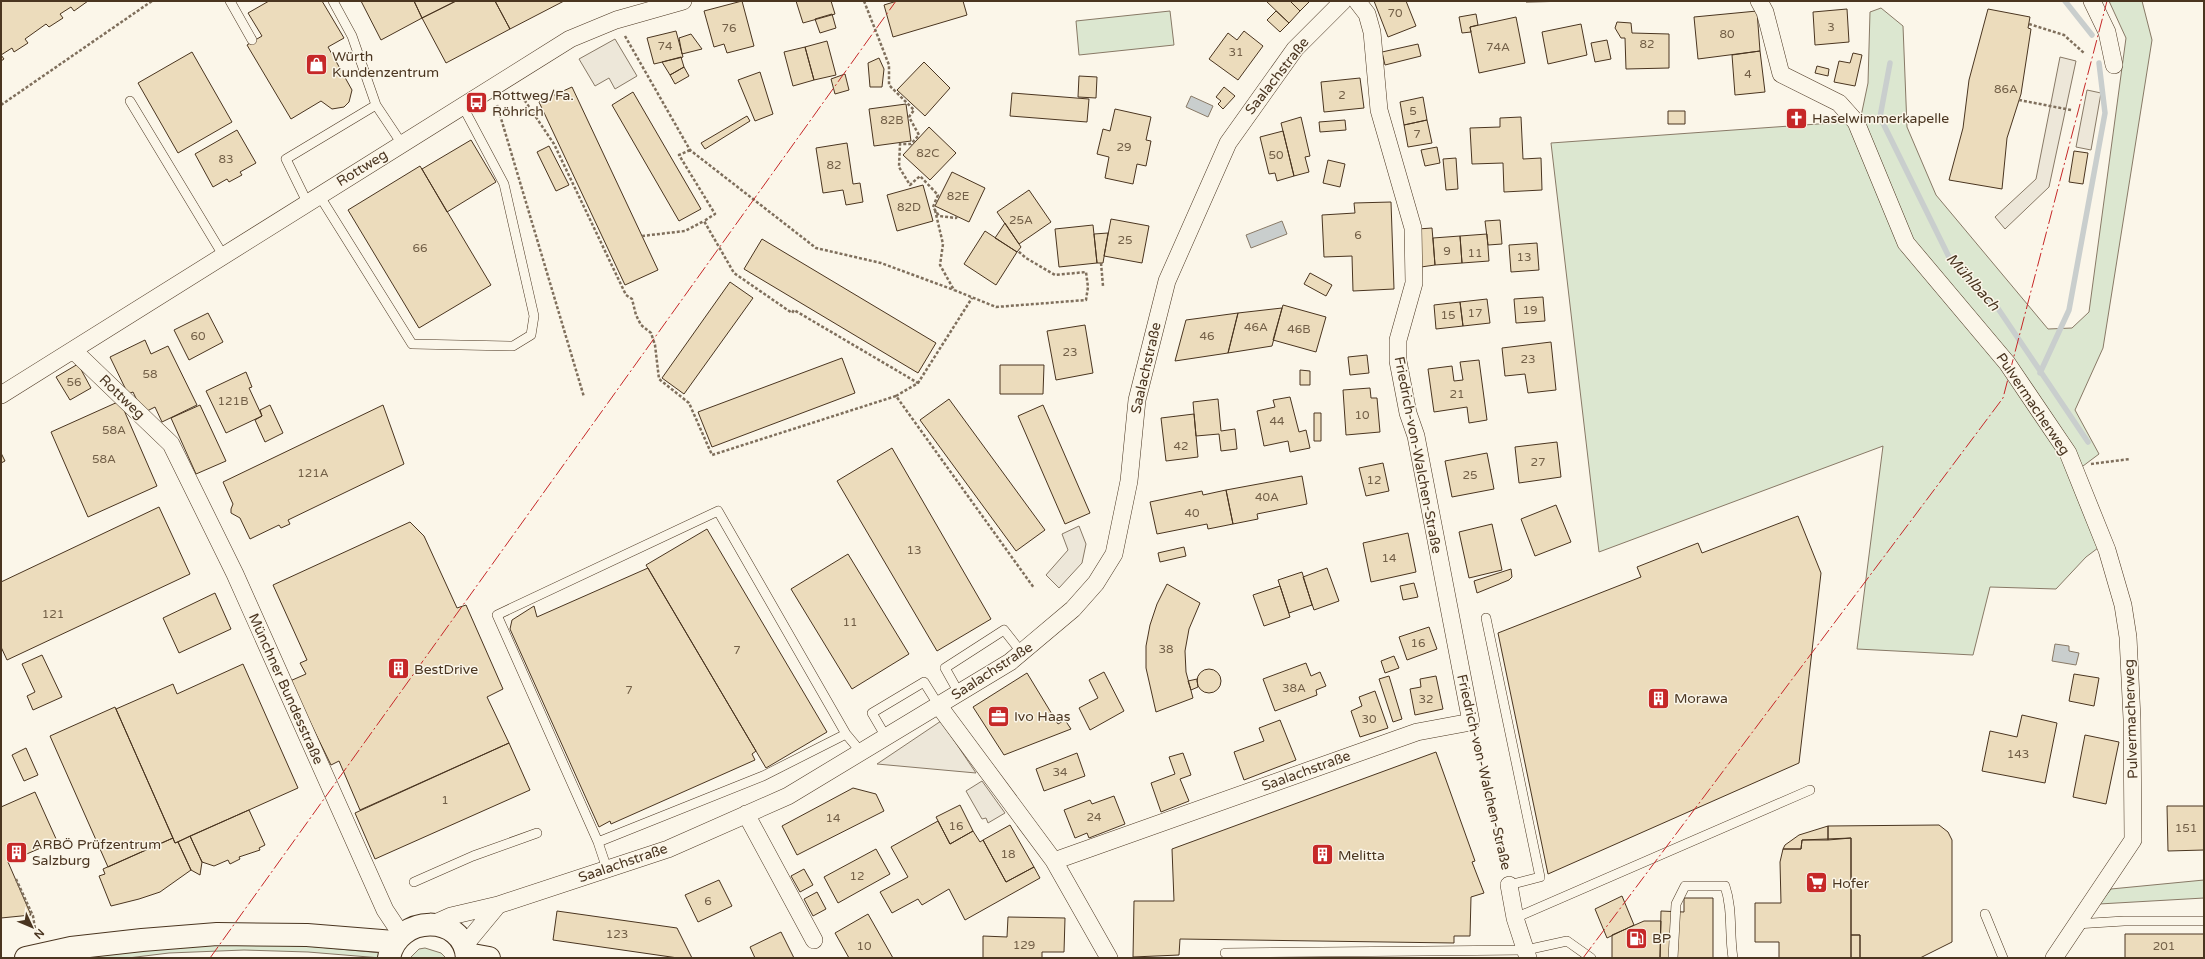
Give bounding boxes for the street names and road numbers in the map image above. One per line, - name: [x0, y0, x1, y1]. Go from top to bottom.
- street label: Saalachstraße: [1242, 34, 1312, 118]
- street label: Rottweg: [333, 146, 391, 190]
- street label: Saalachstraße: [1127, 321, 1165, 415]
- street label: Pulvermacherweg: [1992, 350, 2074, 458]
- street label: Friedrich-von-Walchen-Straße: [1391, 355, 1445, 555]
- street label: Rottweg: [96, 371, 148, 423]
- street label: Münchner Bundesstraße: [245, 611, 327, 767]
- street label: Saalachstraße: [948, 638, 1036, 704]
- street label: Pulvermacherweg: [2120, 659, 2142, 779]
- street label: Friedrich-von-Walchen-Straße: [1453, 672, 1515, 872]
- street label: Saalachstraße: [1259, 747, 1353, 795]
- street label: Saalachstraße: [576, 840, 670, 886]

